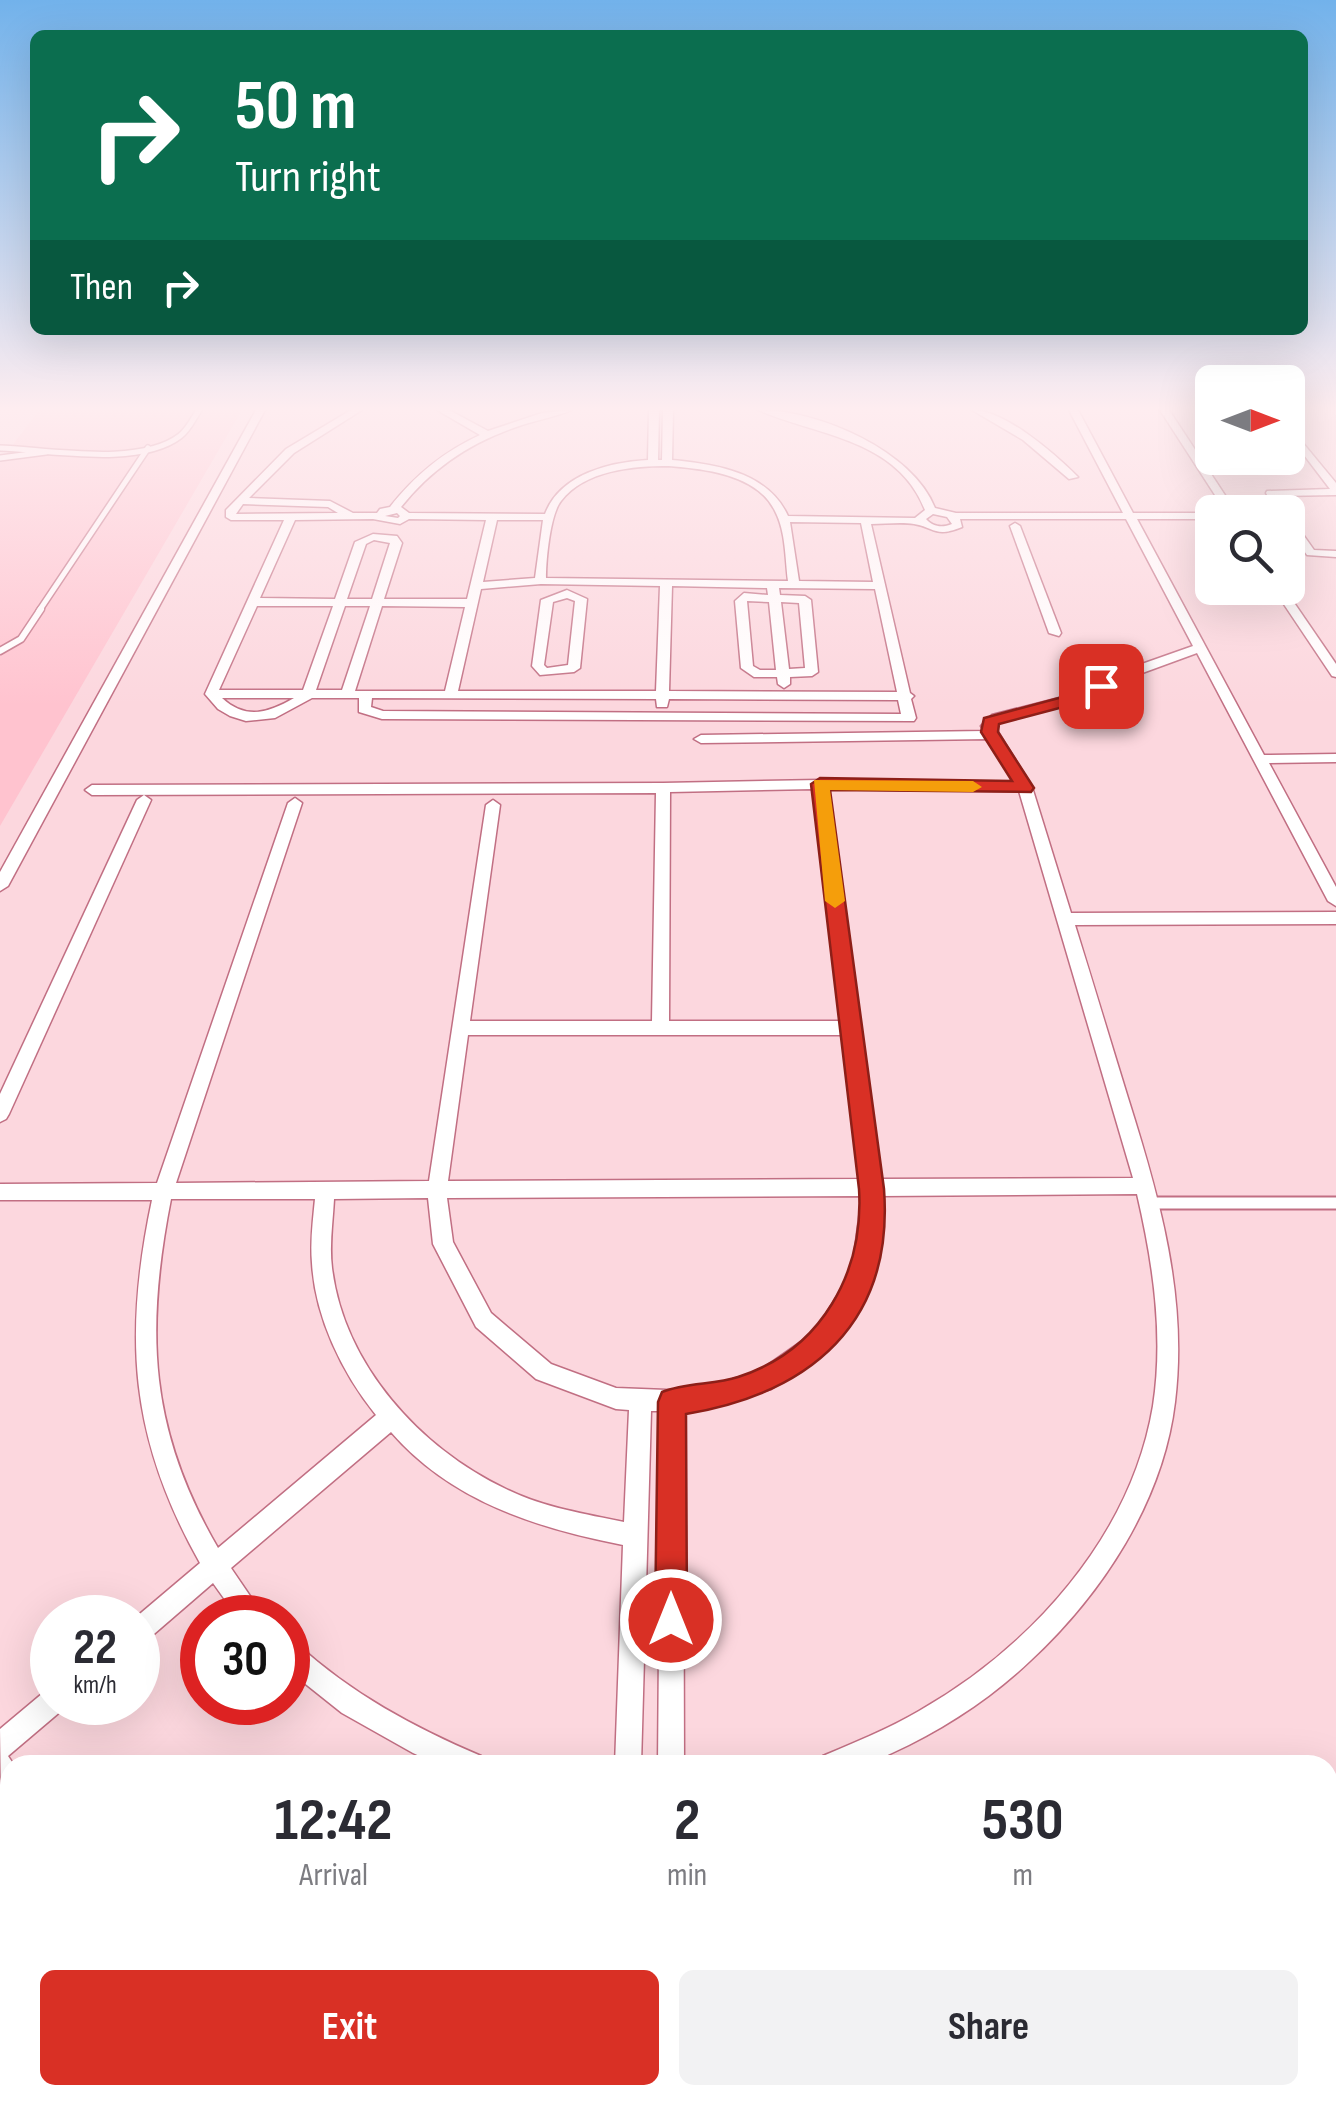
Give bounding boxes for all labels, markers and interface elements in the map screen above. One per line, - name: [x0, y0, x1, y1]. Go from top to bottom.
- text: 50 m: [235, 65, 356, 149]
- icon: right: [70, 70, 200, 200]
- text: Turn right: [235, 150, 381, 205]
- icon: right: [153, 260, 208, 315]
- text: Then: [70, 265, 133, 310]
- north arrow: [1195, 365, 1305, 475]
- map controls: [1195, 365, 1305, 605]
- button: search: [1195, 495, 1305, 605]
- pin: [1059, 644, 1144, 729]
- icon: arrive: [1074, 659, 1129, 714]
- position arrow: [619, 1568, 723, 1672]
- speed limit sign: 30: [180, 1595, 310, 1725]
- text: 22: [73, 1618, 117, 1678]
- text: km/h: [73, 1670, 117, 1701]
- text: 12:42: [274, 1785, 393, 1857]
- text: 2: [674, 1785, 700, 1857]
- text: 530: [982, 1785, 1064, 1857]
- text: Arrival: [299, 1856, 368, 1895]
- text: min: [667, 1856, 707, 1895]
- text: m: [1012, 1856, 1033, 1895]
- button: Exit: [40, 1970, 659, 2085]
- button: Share: [679, 1970, 1298, 2085]

